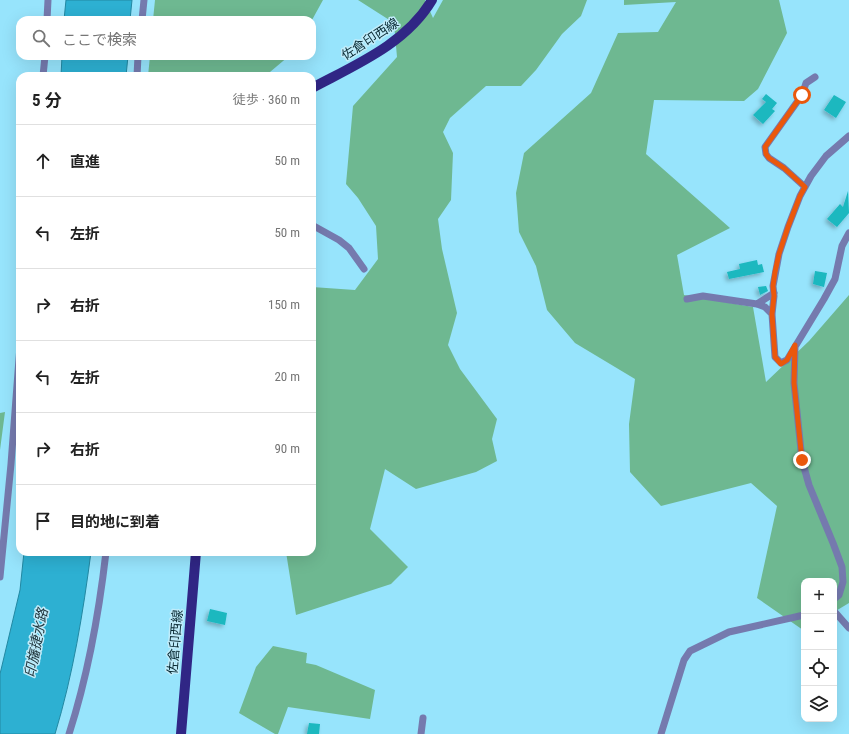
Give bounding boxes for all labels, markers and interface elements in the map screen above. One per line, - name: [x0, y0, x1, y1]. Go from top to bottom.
- street label: 佐倉印西線: [339, 15, 401, 63]
- search box: [16, 16, 316, 60]
- icon: search: [30, 27, 52, 49]
- text: ここで検索: [62, 31, 137, 49]
- route start: [793, 86, 811, 104]
- text: 5 分: [32, 90, 62, 110]
- text: 徒歩 · 360 m: [233, 92, 300, 107]
- icon: ahead: [32, 150, 54, 172]
- text: 直進: [70, 153, 100, 171]
- text: 50 m: [274, 153, 300, 168]
- icon: left: [32, 222, 54, 244]
- text: 左折: [70, 225, 100, 243]
- text: 50 m: [274, 225, 300, 240]
- icon: right: [32, 294, 54, 316]
- text: 右折: [70, 297, 100, 315]
- text: 150 m: [268, 297, 300, 312]
- icon: left: [32, 366, 54, 388]
- text: 左折: [70, 369, 100, 387]
- text: 20 m: [274, 369, 300, 384]
- icon: right: [32, 438, 54, 460]
- text: 右折: [70, 441, 100, 459]
- text: 90 m: [274, 441, 300, 456]
- route end: [793, 451, 811, 469]
- icon: arrive: [32, 510, 54, 532]
- text: 目的地に到着: [70, 513, 160, 531]
- map controls: [801, 578, 837, 722]
- button: +: [801, 578, 837, 614]
- water label: 印旛捷水路: [21, 606, 51, 679]
- street label: 佐倉印西線: [165, 609, 185, 675]
- button: −: [801, 614, 837, 650]
- button: locate: [801, 650, 837, 686]
- button: layers: [801, 686, 837, 722]

